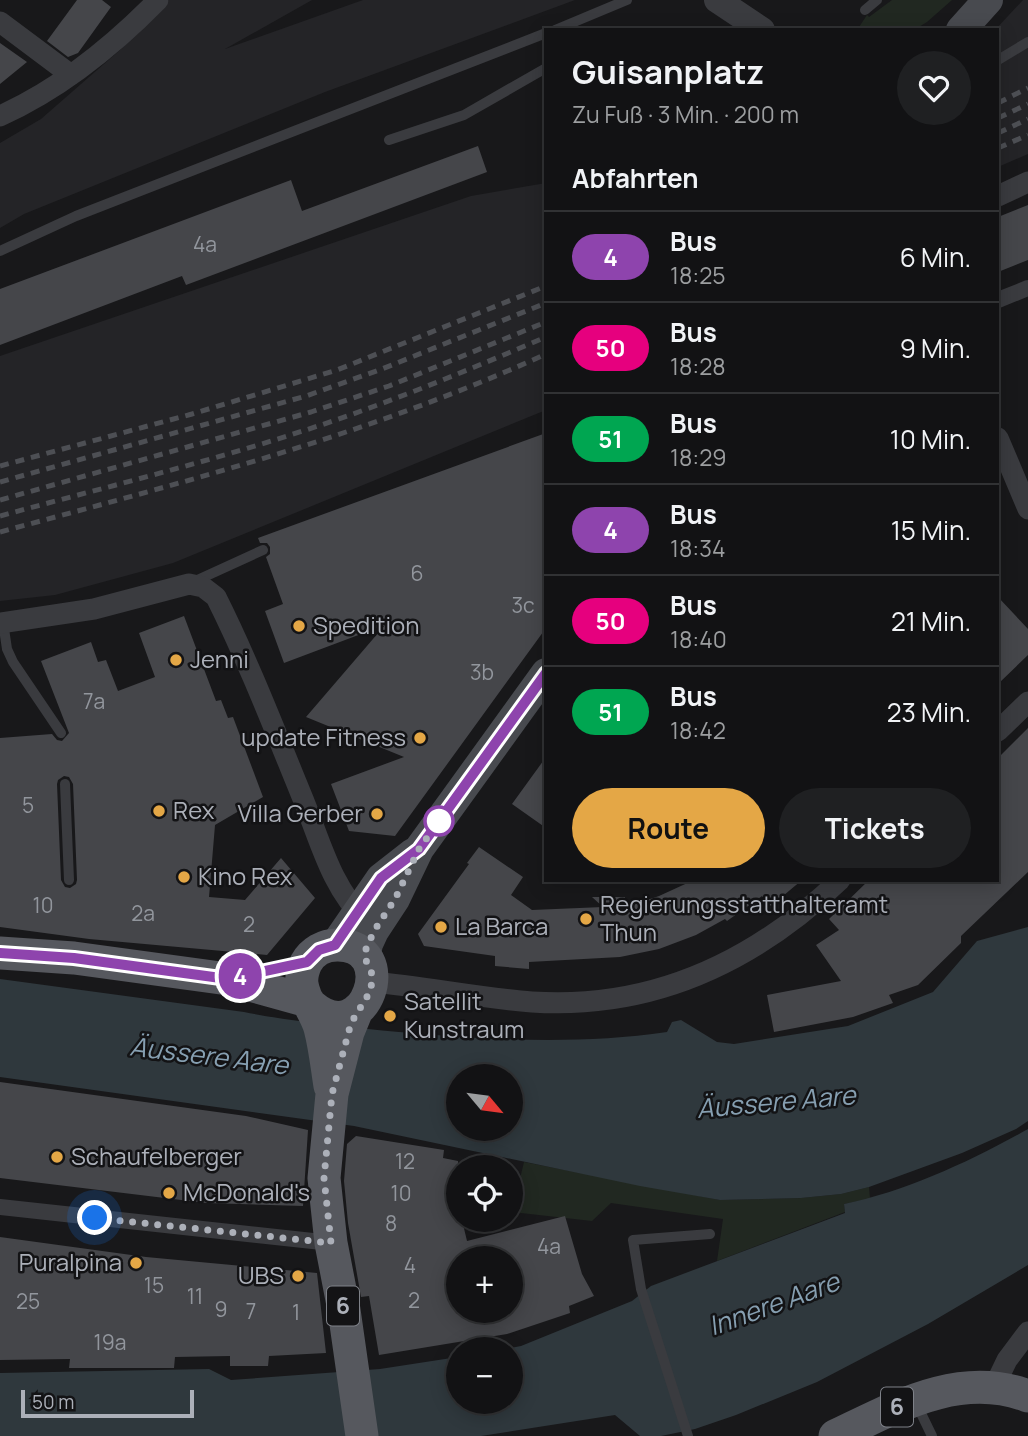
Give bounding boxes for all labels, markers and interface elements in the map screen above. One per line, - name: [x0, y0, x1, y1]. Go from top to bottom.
- text: Guisanplatz: [572, 49, 764, 94]
- button: heart: [897, 51, 971, 125]
- text: Zu Fuß · 3 Min. · 200 m: [572, 98, 799, 130]
- text: Abfahrten: [572, 160, 699, 196]
- text: Bus: [670, 223, 717, 259]
- house number: 4a: [193, 230, 217, 258]
- text: 6 Min.: [900, 239, 971, 275]
- text: 4: [603, 240, 618, 273]
- text: 18:25: [670, 259, 726, 291]
- text: Bus: [670, 314, 717, 350]
- text: 9 Min.: [900, 330, 971, 366]
- text: 50: [596, 331, 625, 364]
- text: 18:28: [670, 350, 726, 382]
- text: Bus: [670, 405, 717, 441]
- text: 10 Min.: [890, 421, 971, 457]
- text: 51: [598, 422, 623, 455]
- text: 18:29: [670, 441, 727, 473]
- text: Bus: [670, 496, 717, 532]
- text: 15 Min.: [891, 512, 971, 548]
- text: 4: [603, 513, 618, 546]
- text: 18:34: [670, 532, 725, 564]
- house number: 6: [410, 559, 424, 587]
- text: Bus: [670, 587, 717, 623]
- house number: 3c: [511, 591, 535, 619]
- text: 21 Min.: [891, 603, 971, 639]
- text: 50: [596, 604, 625, 637]
- place label: Spedition: [313, 608, 420, 641]
- marker: Spedition: [291, 618, 307, 634]
- text: 18:40: [670, 623, 727, 655]
- place label: Jenni: [190, 642, 249, 675]
- marker: Jenni: [168, 652, 184, 668]
- house number: 3b: [470, 658, 494, 686]
- text: Bus: [670, 678, 717, 714]
- house number: 7a: [83, 687, 105, 715]
- text: 23 Min.: [887, 694, 971, 730]
- text: 51: [598, 695, 623, 728]
- text: 18:42: [670, 714, 726, 746]
- place label: update Fitness: [241, 720, 406, 753]
- marker: update Fitness: [412, 730, 428, 746]
- button: Route: [572, 788, 765, 868]
- button: Tickets: [779, 788, 971, 868]
- house number: 5: [22, 791, 34, 819]
- place label: Rex: [173, 793, 215, 826]
- place label: Villa Gerber: [238, 796, 363, 829]
- marker: Rex: [151, 803, 167, 819]
- marker: Villa Gerber: [369, 806, 385, 822]
- unlabelled marker: [424, 806, 454, 836]
- place label: Kino Rex: [198, 859, 293, 892]
- marker: Kino Rex: [176, 869, 192, 885]
- place label: Regierungsstatthalteramt Thun: [600, 887, 888, 948]
- house number: 10: [33, 891, 54, 919]
- house number: 2a: [131, 899, 155, 927]
- place label: La Barca: [455, 909, 548, 942]
- house number: 2: [243, 910, 255, 938]
- marker: Regierungsstatthalteramt Thun: [578, 911, 594, 927]
- marker: La Barca: [433, 919, 449, 935]
- line badge: 4: [217, 953, 263, 999]
- text: 4: [233, 959, 247, 992]
- place label: Satellit Kunstraum: [404, 984, 524, 1045]
- marker: Satellit Kunstraum: [382, 1008, 398, 1024]
- water label: Äussere Aare: [128, 1027, 292, 1083]
- north arrow: [446, 1064, 523, 1141]
- map controls: [446, 1064, 523, 1414]
- water label: Äussere Aare: [695, 1076, 859, 1126]
- place label: Schaufelberger: [71, 1139, 242, 1172]
- house number: 12: [395, 1147, 415, 1175]
- marker: Schaufelberger: [49, 1149, 65, 1165]
- button: locate: [446, 1155, 523, 1232]
- place label: McDonald's: [183, 1175, 310, 1208]
- house number: 10: [391, 1179, 412, 1207]
- marker: McDonald's: [161, 1185, 177, 1201]
- your location: [77, 1200, 112, 1235]
- house number: 8: [385, 1209, 397, 1237]
- house number: 4a: [537, 1232, 561, 1260]
- place label: Puralpina: [19, 1245, 122, 1278]
- button: +: [446, 1246, 523, 1323]
- house number: 4: [404, 1251, 416, 1279]
- marker: Puralpina: [128, 1255, 144, 1271]
- place label: UBS: [238, 1258, 284, 1291]
- water label: Innere Aare: [703, 1262, 846, 1343]
- marker: UBS: [290, 1268, 306, 1284]
- house number: 15: [144, 1271, 164, 1299]
- house number: 11: [187, 1282, 203, 1310]
- house number: 2: [408, 1286, 420, 1314]
- house number: 25: [16, 1287, 40, 1315]
- road number: 6: [327, 1287, 359, 1326]
- house number: 9: [214, 1295, 228, 1323]
- house number: 7: [246, 1297, 256, 1325]
- house number: 1: [292, 1298, 300, 1326]
- house number: 19a: [94, 1328, 126, 1356]
- button: −: [446, 1337, 523, 1414]
- scale bar: [21, 1387, 194, 1419]
- road number: 6: [881, 1388, 913, 1426]
- text: 50 m: [32, 1389, 74, 1415]

